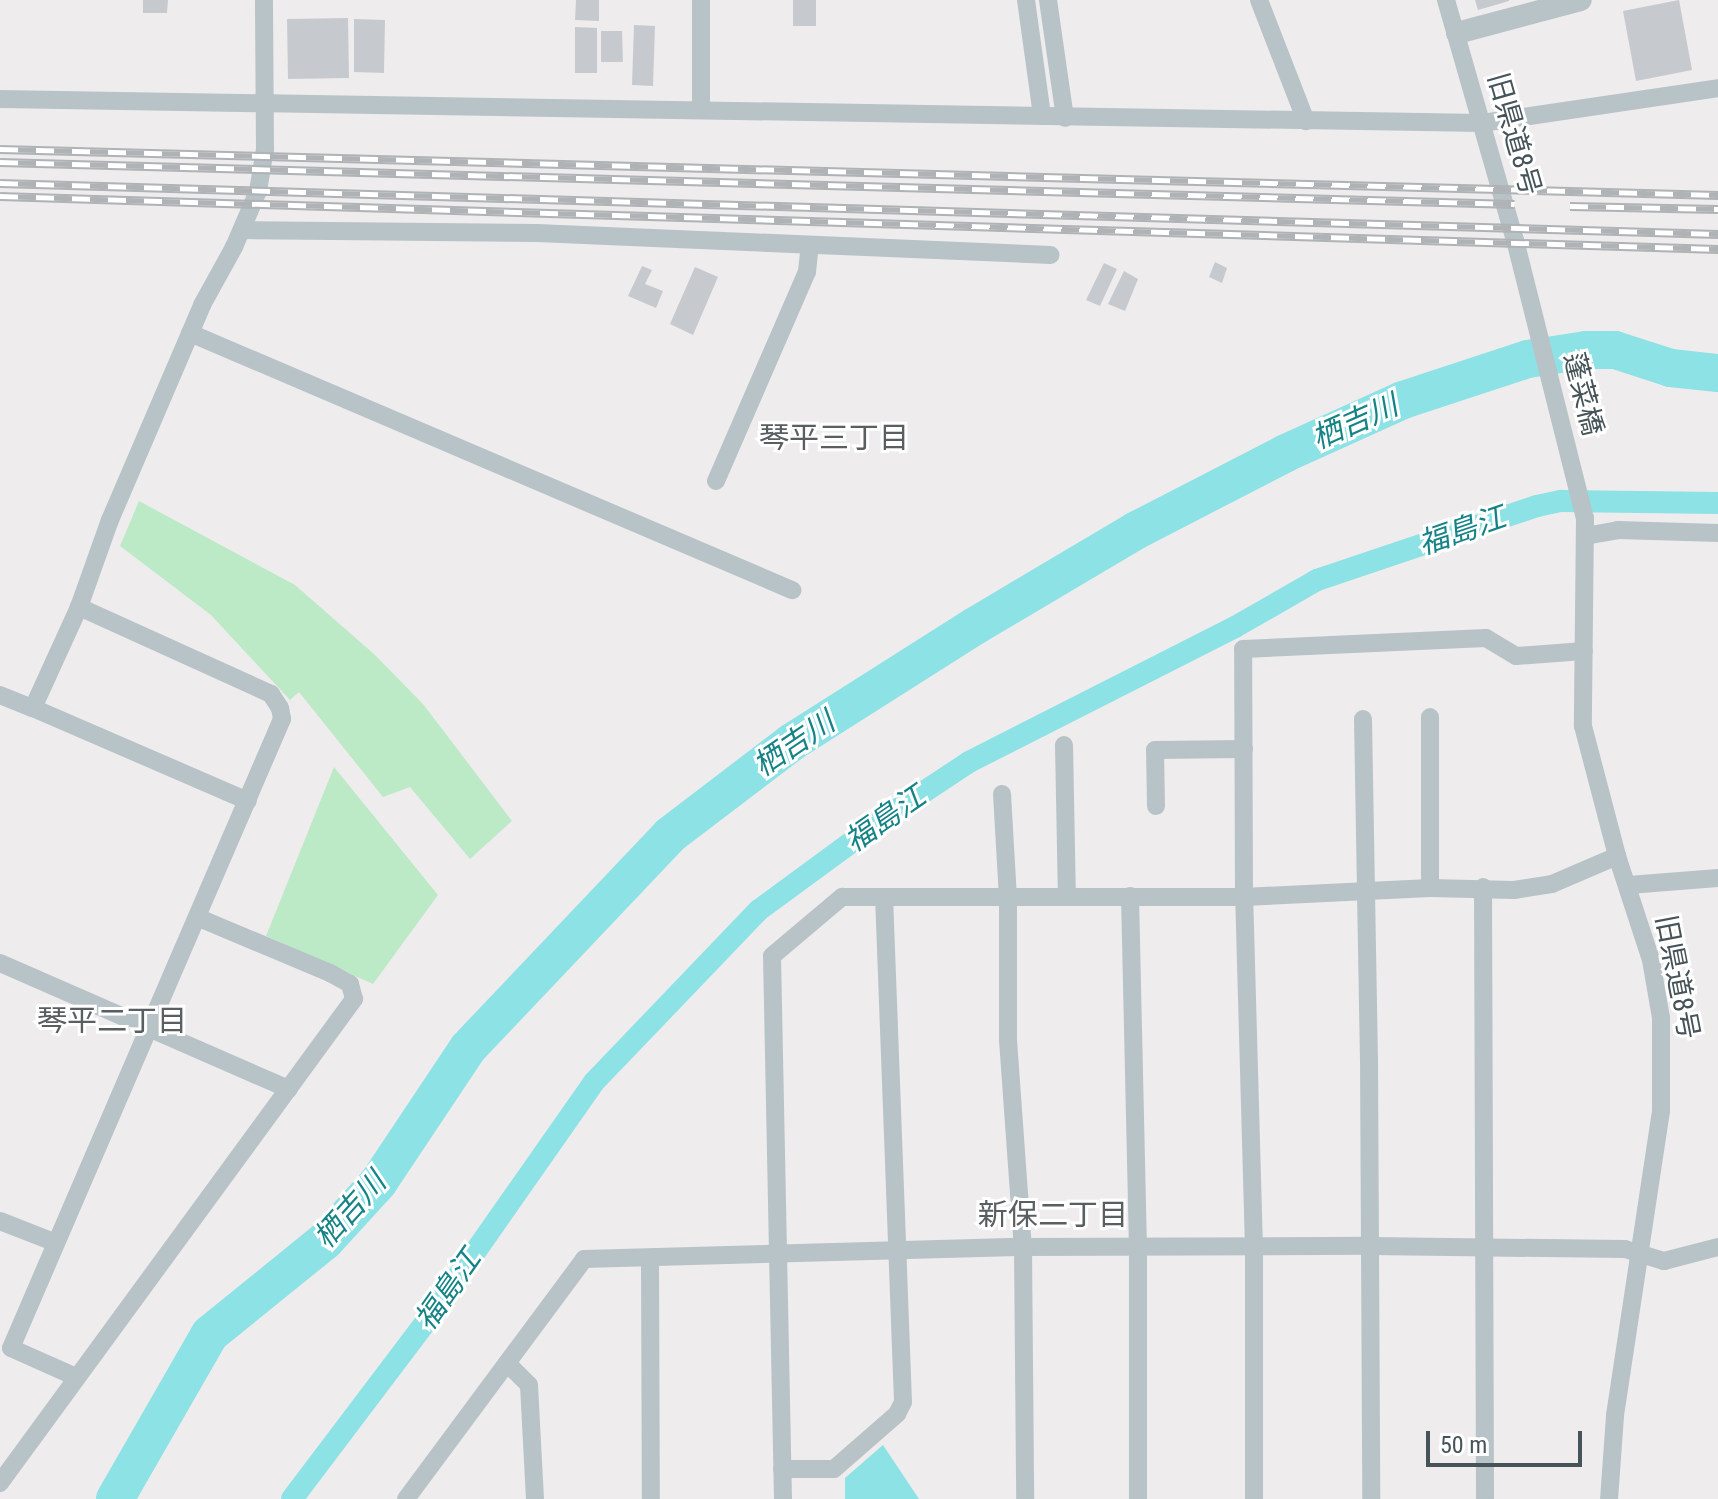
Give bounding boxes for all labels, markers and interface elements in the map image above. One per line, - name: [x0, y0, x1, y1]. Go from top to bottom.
- street label: 旧県道8号: [1481, 69, 1547, 199]
- street label: 蓬菜橋: [1557, 349, 1609, 439]
- water label: 栖吉川: [1307, 387, 1403, 457]
- district label: 琴平三丁目: [759, 420, 909, 456]
- water label: 福島江: [1414, 499, 1510, 563]
- water label: 栖吉川: [747, 704, 841, 784]
- water label: 福島江: [838, 778, 932, 860]
- street label: 旧県道8号: [1649, 912, 1705, 1042]
- district label: 琴平二丁目: [37, 1003, 187, 1039]
- water label: 栖吉川: [307, 1165, 393, 1255]
- district label: 新保二丁目: [978, 1197, 1128, 1233]
- water label: 福島江: [407, 1243, 489, 1337]
- scale bar: [1430, 1415, 1586, 1465]
- text: 50 m: [1440, 1431, 1487, 1459]

